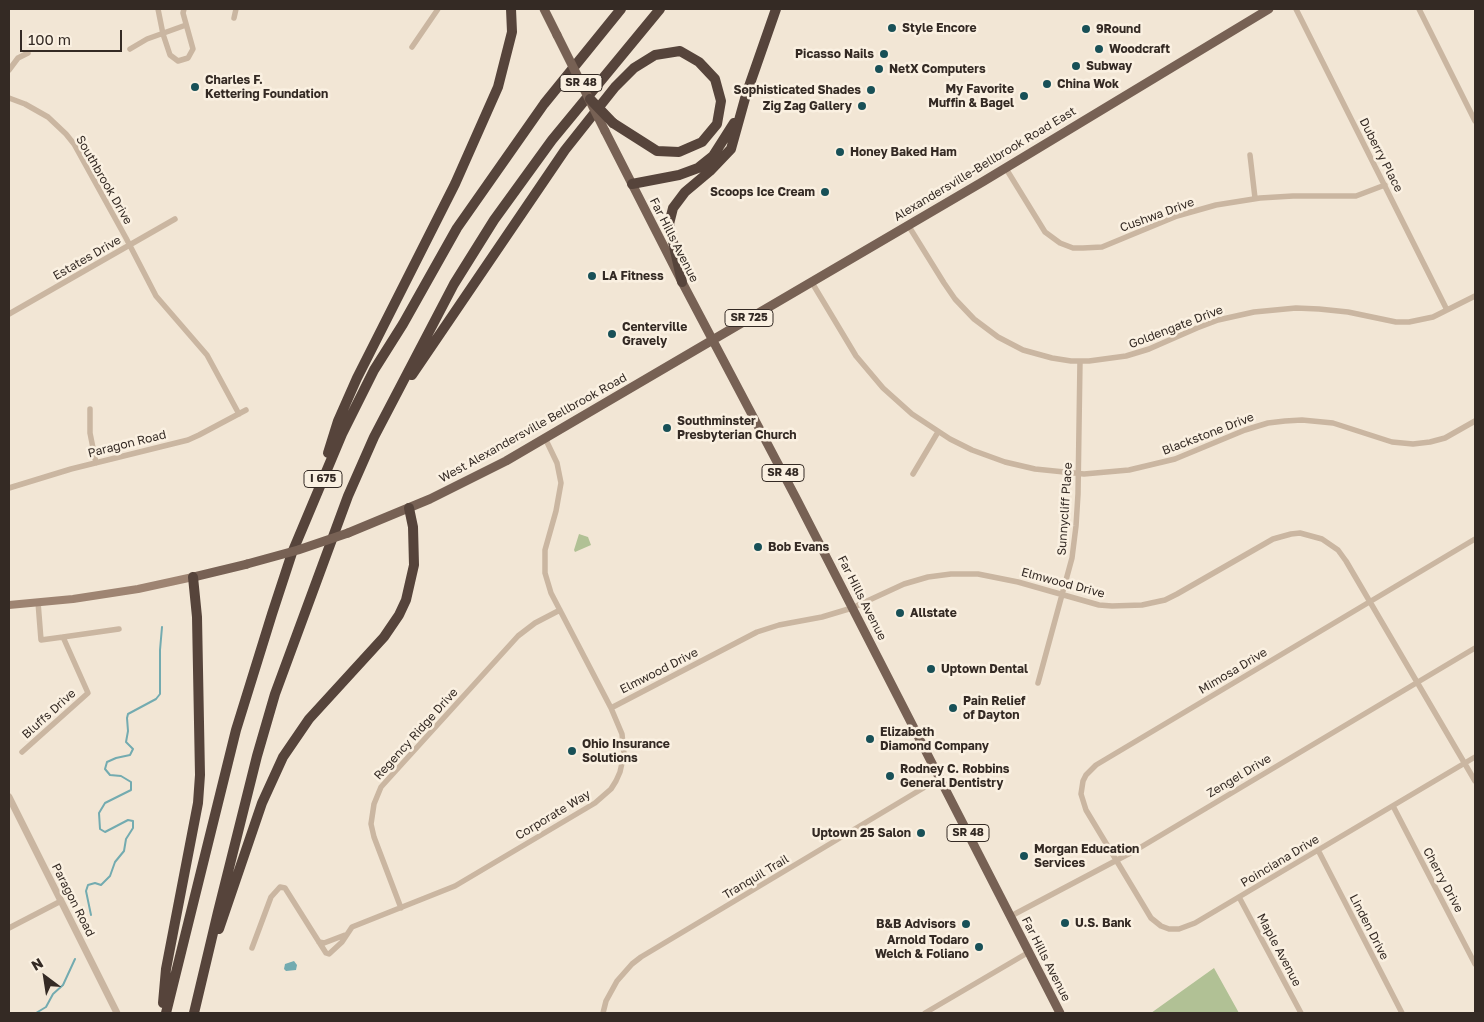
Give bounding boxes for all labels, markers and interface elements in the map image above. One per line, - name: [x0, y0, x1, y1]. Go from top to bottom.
- scale bar: [22, 20, 125, 52]
- place label: Style Encore: [902, 21, 977, 35]
- marker: Style Encore: [886, 22, 898, 34]
- place label: 9Round: [1096, 22, 1141, 36]
- marker: 9Round: [1080, 23, 1092, 35]
- text: 100 m: [28, 30, 71, 48]
- place label: Woodcraft: [1109, 42, 1170, 56]
- marker: Woodcraft: [1093, 43, 1105, 55]
- place label: Picasso Nails: [795, 47, 874, 61]
- marker: Picasso Nails: [878, 48, 890, 60]
- place label: Subway: [1086, 59, 1132, 73]
- marker: Subway: [1070, 60, 1082, 72]
- place label: NetX Computers: [889, 62, 986, 76]
- marker: NetX Computers: [873, 63, 885, 75]
- place label: Charles F. Kettering Foundation: [205, 73, 328, 101]
- road number: SR 48: [560, 75, 602, 92]
- place label: China Wok: [1057, 77, 1119, 91]
- marker: China Wok: [1041, 78, 1053, 90]
- marker: Charles F. Kettering Foundation: [189, 81, 201, 93]
- place label: My Favorite Muffin & Bagel: [928, 82, 1014, 110]
- place label: Sophisticated Shades: [734, 83, 861, 97]
- marker: Sophisticated Shades: [865, 84, 877, 96]
- marker: My Favorite Muffin & Bagel: [1018, 90, 1030, 102]
- place label: Zig Zag Gallery: [763, 99, 852, 113]
- marker: Zig Zag Gallery: [856, 100, 868, 112]
- street label: Alexandersville-Bellbrook Road East: [891, 104, 1079, 224]
- street label: Duberry Place: [1356, 115, 1406, 195]
- street label: Southbrook Drive: [73, 133, 135, 227]
- place label: Honey Baked Ham: [850, 145, 957, 159]
- marker: Honey Baked Ham: [834, 146, 846, 158]
- place label: Scoops Ice Cream: [710, 185, 815, 199]
- marker: Scoops Ice Cream: [819, 186, 831, 198]
- street label: Far Hills Avenue: [646, 195, 702, 285]
- street label: Cushwa Drive: [1118, 195, 1196, 235]
- street label: Estates Drive: [50, 233, 124, 283]
- place label: LA Fitness: [602, 269, 664, 283]
- marker: LA Fitness: [586, 270, 598, 282]
- street label: Goldengate Drive: [1127, 302, 1225, 352]
- road number: SR 725: [725, 310, 773, 326]
- place label: Centerville Gravely: [622, 320, 687, 348]
- marker: Centerville Gravely: [606, 328, 618, 340]
- street label: West Alexandersville Bellbrook Road: [437, 370, 629, 486]
- street label: Blackstone Drive: [1160, 410, 1256, 458]
- place label: Southminster Presbyterian Church: [677, 414, 797, 442]
- marker: Southminster Presbyterian Church: [661, 422, 673, 434]
- street label: Paragon Road: [86, 427, 168, 461]
- street label: Sunnycliff Place: [1055, 462, 1075, 556]
- road number: SR 48: [762, 464, 804, 482]
- road number: I 675: [304, 470, 342, 488]
- place label: Bob Evans: [768, 540, 829, 554]
- marker: Bob Evans: [752, 541, 764, 553]
- street label: Far Hills Avenue: [834, 553, 890, 643]
- street label: Elmwood Drive: [1020, 565, 1106, 601]
- place label: Allstate: [910, 606, 957, 620]
- marker: Allstate: [894, 607, 906, 619]
- street label: Elmwood Drive: [618, 645, 700, 697]
- street label: Mimosa Drive: [1196, 645, 1270, 697]
- place label: Uptown Dental: [941, 662, 1028, 676]
- marker: Uptown Dental: [925, 663, 937, 675]
- street label: Regency Ridge Drive: [371, 685, 461, 783]
- street label: Bluffs Drive: [19, 686, 79, 742]
- place label: Pain Relief of Dayton: [963, 694, 1025, 722]
- marker: Pain Relief of Dayton: [947, 702, 959, 714]
- place label: Elizabeth Diamond Company: [880, 725, 989, 753]
- marker: Elizabeth Diamond Company: [864, 733, 876, 745]
- place label: Ohio Insurance Solutions: [582, 737, 670, 765]
- marker: Ohio Insurance Solutions: [566, 745, 578, 757]
- street label: Zengel Drive: [1204, 751, 1274, 801]
- place label: Rodney C. Robbins General Dentistry: [900, 762, 1010, 790]
- marker: Rodney C. Robbins General Dentistry: [884, 770, 896, 782]
- street label: Corporate Way: [513, 787, 593, 843]
- road number: SR 48: [947, 824, 989, 841]
- place label: Uptown 25 Salon: [812, 826, 911, 840]
- marker: Uptown 25 Salon: [915, 827, 927, 839]
- street label: Poinciana Drive: [1238, 832, 1322, 890]
- place label: Morgan Education Services: [1034, 842, 1139, 870]
- street label: Cherry Drive: [1420, 845, 1466, 915]
- marker: Morgan Education Services: [1018, 850, 1030, 862]
- street label: Tranquil Trail: [720, 852, 792, 902]
- street label: Paragon Road: [48, 861, 98, 939]
- street label: Linden Drive: [1346, 892, 1392, 962]
- street label: Maple Avenue: [1254, 911, 1304, 989]
- street label: Far Hills Avenue: [1018, 914, 1074, 1004]
- place label: U.S. Bank: [1075, 916, 1132, 930]
- place label: B&B Advisors: [876, 917, 956, 931]
- marker: U.S. Bank: [1059, 917, 1071, 929]
- marker: B&B Advisors: [960, 918, 972, 930]
- place label: Arnold Todaro Welch & Foliano: [875, 933, 969, 961]
- marker: Arnold Todaro Welch & Foliano: [973, 941, 985, 953]
- north arrow: [20, 952, 70, 1002]
- text: N: [28, 954, 46, 974]

